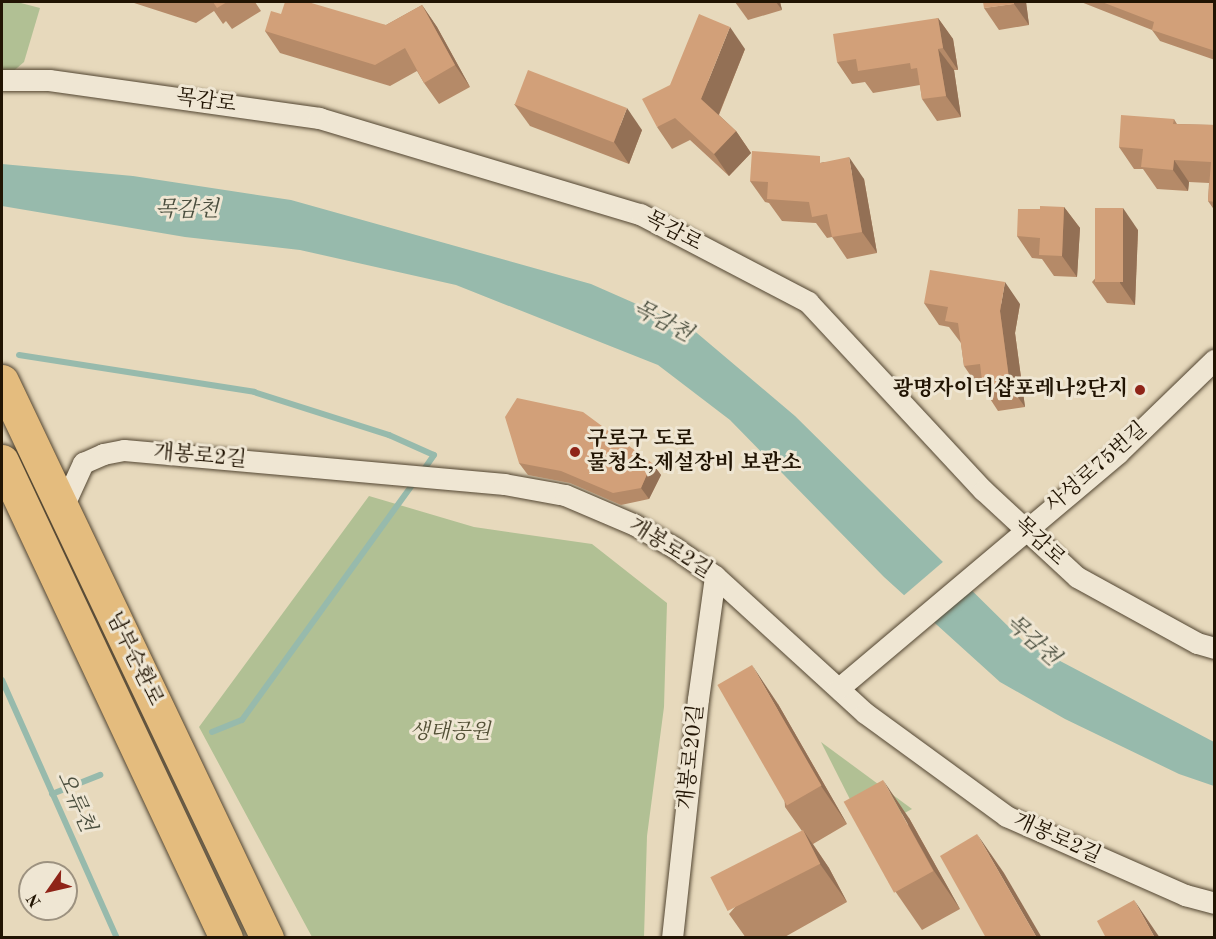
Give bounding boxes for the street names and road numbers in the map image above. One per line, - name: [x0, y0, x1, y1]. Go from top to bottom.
- street label: 목감로: [174, 85, 238, 119]
- street label: 목감로: [640, 207, 706, 257]
- street label: 사성로75번길: [1041, 417, 1153, 519]
- street label: 개봉로2길: [152, 440, 248, 474]
- street label: 목감로: [1008, 512, 1070, 572]
- street label: 개봉로2길: [624, 514, 716, 584]
- street label: 남부순환로: [100, 608, 168, 710]
- street label: 개봉로20길: [674, 703, 710, 811]
- street label: 개봉로2길: [1009, 809, 1105, 869]

